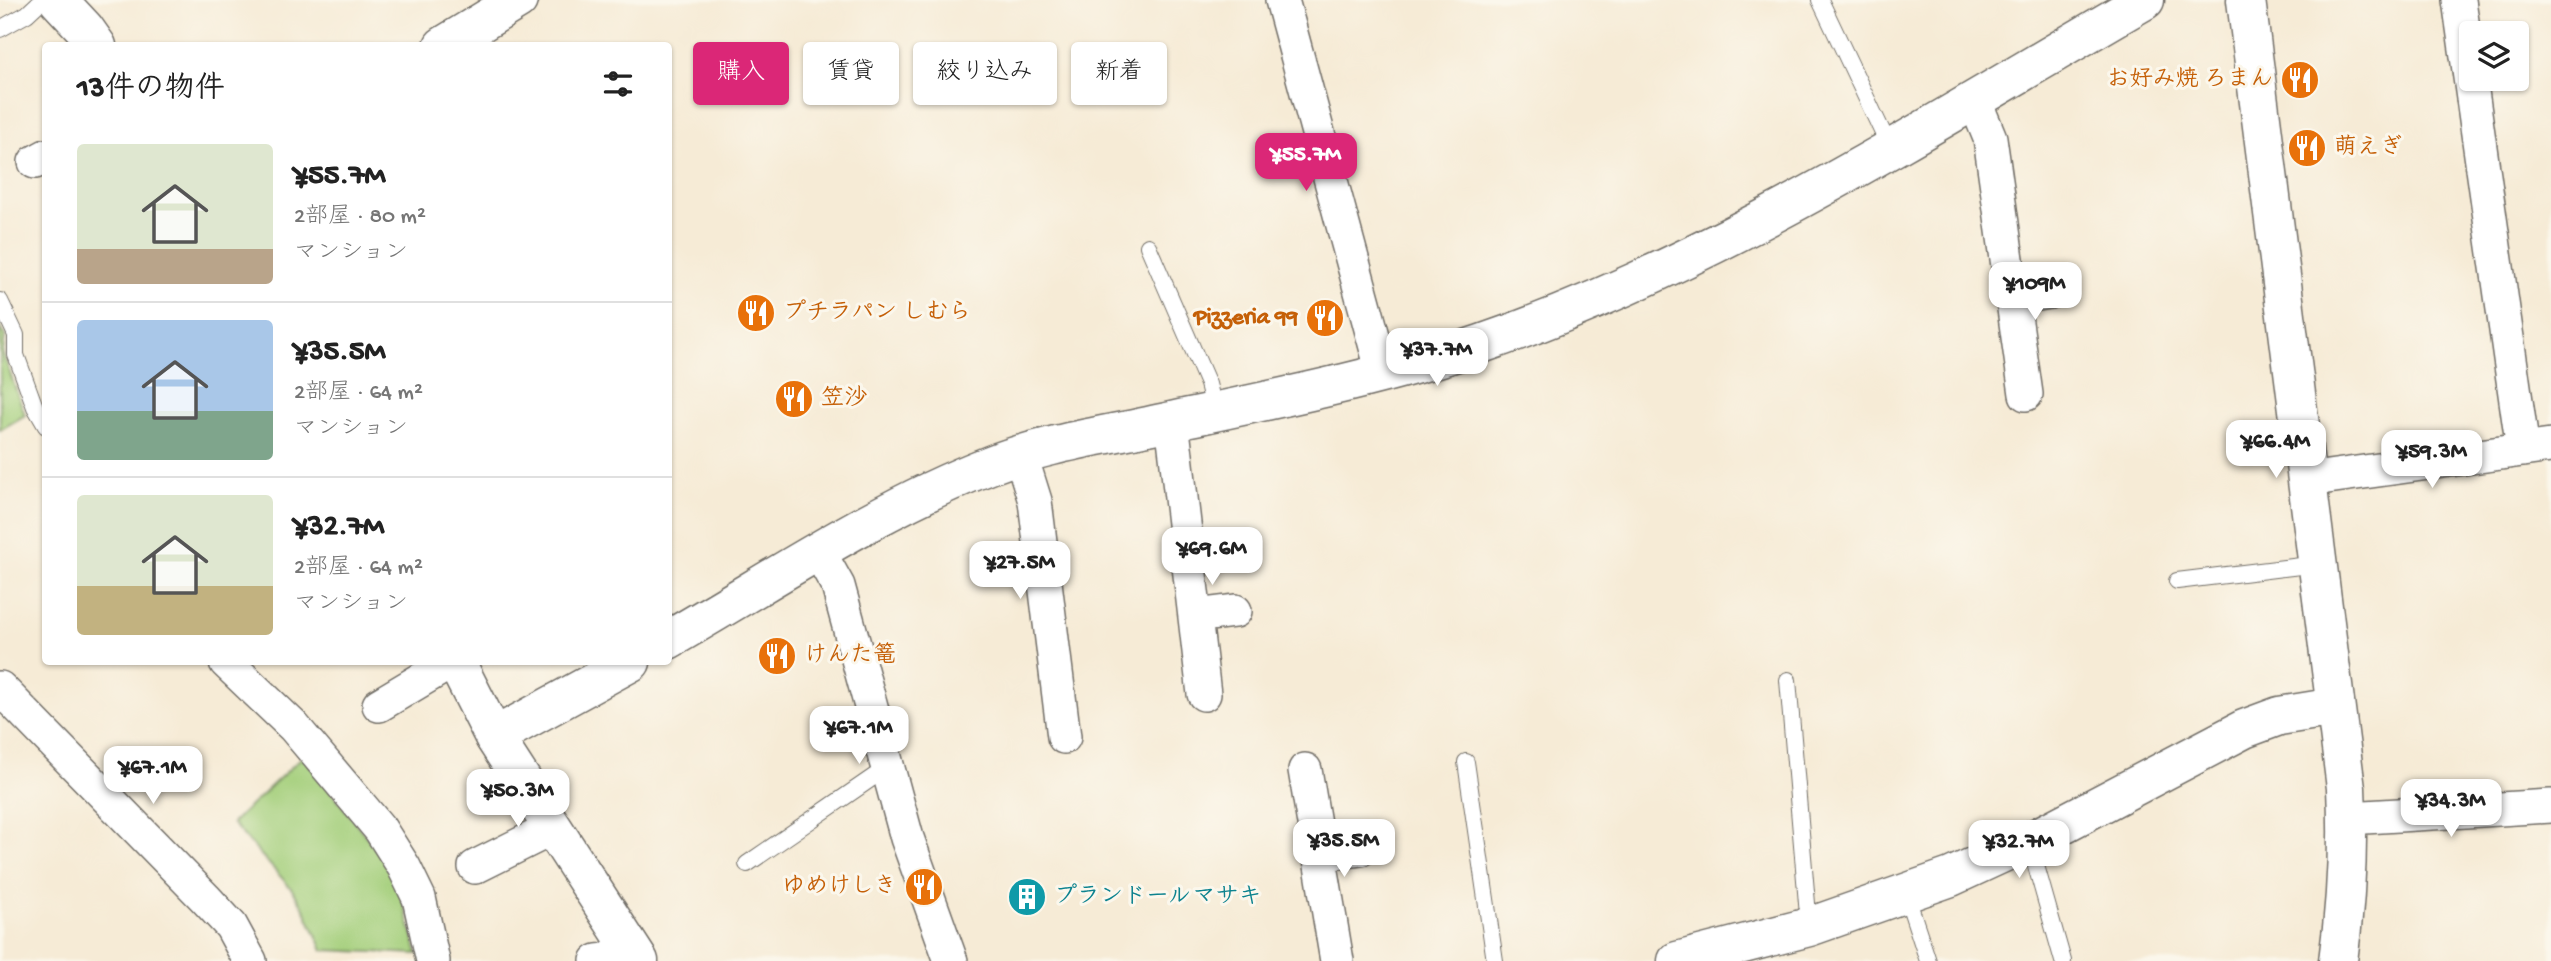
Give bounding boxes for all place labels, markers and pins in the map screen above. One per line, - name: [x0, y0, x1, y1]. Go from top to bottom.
- restaurant icon: お好み焼 ろまん: [2279, 59, 2321, 101]
- place label: お好み焼 ろまん: [2107, 66, 2273, 94]
- restaurant icon: 萌えぎ: [2286, 127, 2328, 169]
- pin: ¥55.7M: [1249, 134, 1363, 193]
- place label: 萌えぎ: [2334, 134, 2403, 162]
- pin: ¥109M: [1986, 262, 2084, 322]
- restaurant icon: プチラパン しむら: [735, 292, 777, 334]
- restaurant icon: Pizzeria 99: [1304, 297, 1346, 339]
- place label: プチラパン しむら: [783, 299, 972, 327]
- place label: Pizzeria 99: [1192, 305, 1298, 332]
- pin: ¥37.7M: [1380, 328, 1494, 388]
- restaurant icon: 笠沙: [773, 378, 815, 420]
- place label: 笠沙: [821, 385, 867, 413]
- pin: ¥66.4M: [2219, 420, 2333, 480]
- pin: ¥59.3M: [2375, 430, 2489, 490]
- pin: ¥69.6M: [1155, 528, 1269, 587]
- pin: ¥27.5M: [963, 542, 1077, 601]
- restaurant icon: けんた篭: [756, 635, 798, 677]
- place label: けんた篭: [804, 642, 896, 670]
- pin: ¥67.1M: [802, 706, 916, 766]
- pin: ¥67.1M: [96, 746, 210, 806]
- pin: ¥50.3M: [461, 770, 575, 829]
- pin: ¥34.3M: [2394, 780, 2508, 839]
- pin: ¥35.5M: [1287, 820, 1401, 879]
- pin: ¥32.7M: [1962, 820, 2076, 880]
- restaurant icon: ゆめけしき: [903, 866, 945, 908]
- place label: ゆめけしき: [782, 874, 897, 901]
- building icon: プランドールマサキ: [1006, 876, 1048, 918]
- place label: プランドールマサキ: [1054, 883, 1261, 911]

